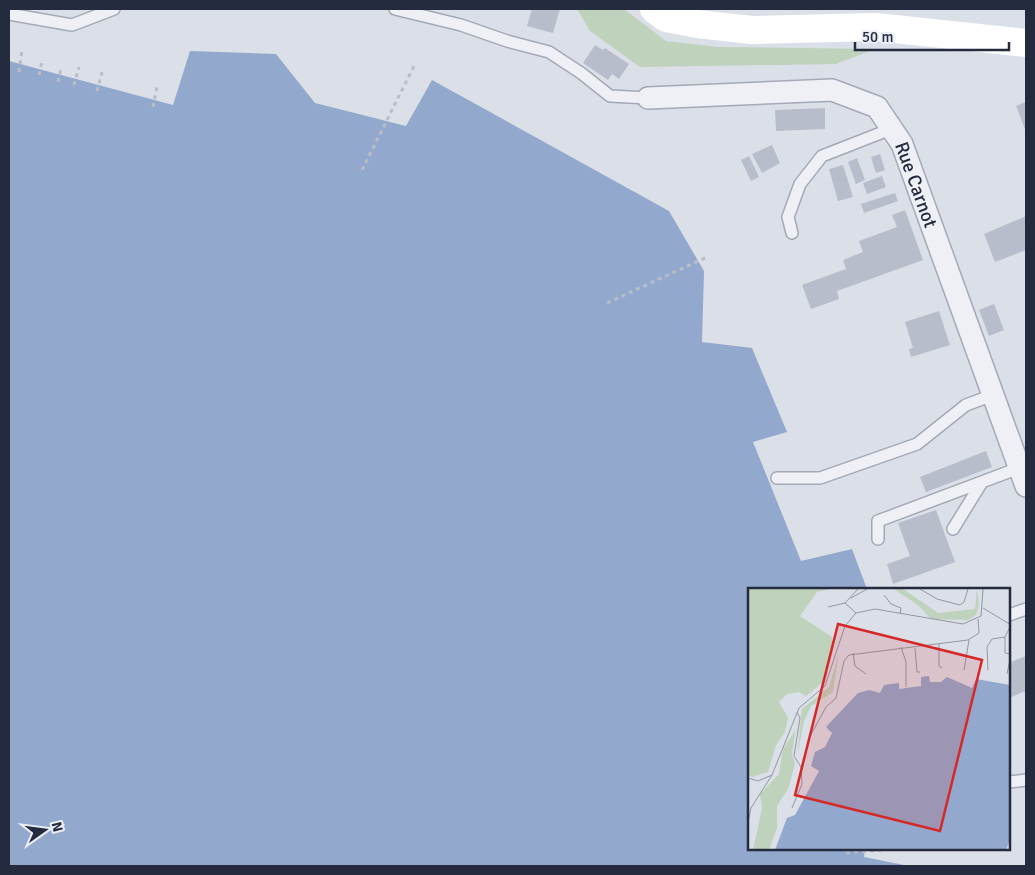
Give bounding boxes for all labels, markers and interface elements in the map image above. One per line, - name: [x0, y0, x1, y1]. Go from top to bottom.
- scale bar: [855, 20, 1009, 52]
- text: 50 m: [862, 28, 893, 46]
- street label: Rue Carnot: [889, 139, 942, 231]
- inset map: [748, 588, 1010, 850]
- north arrow: [20, 805, 70, 855]
- text: N: [48, 820, 67, 834]

